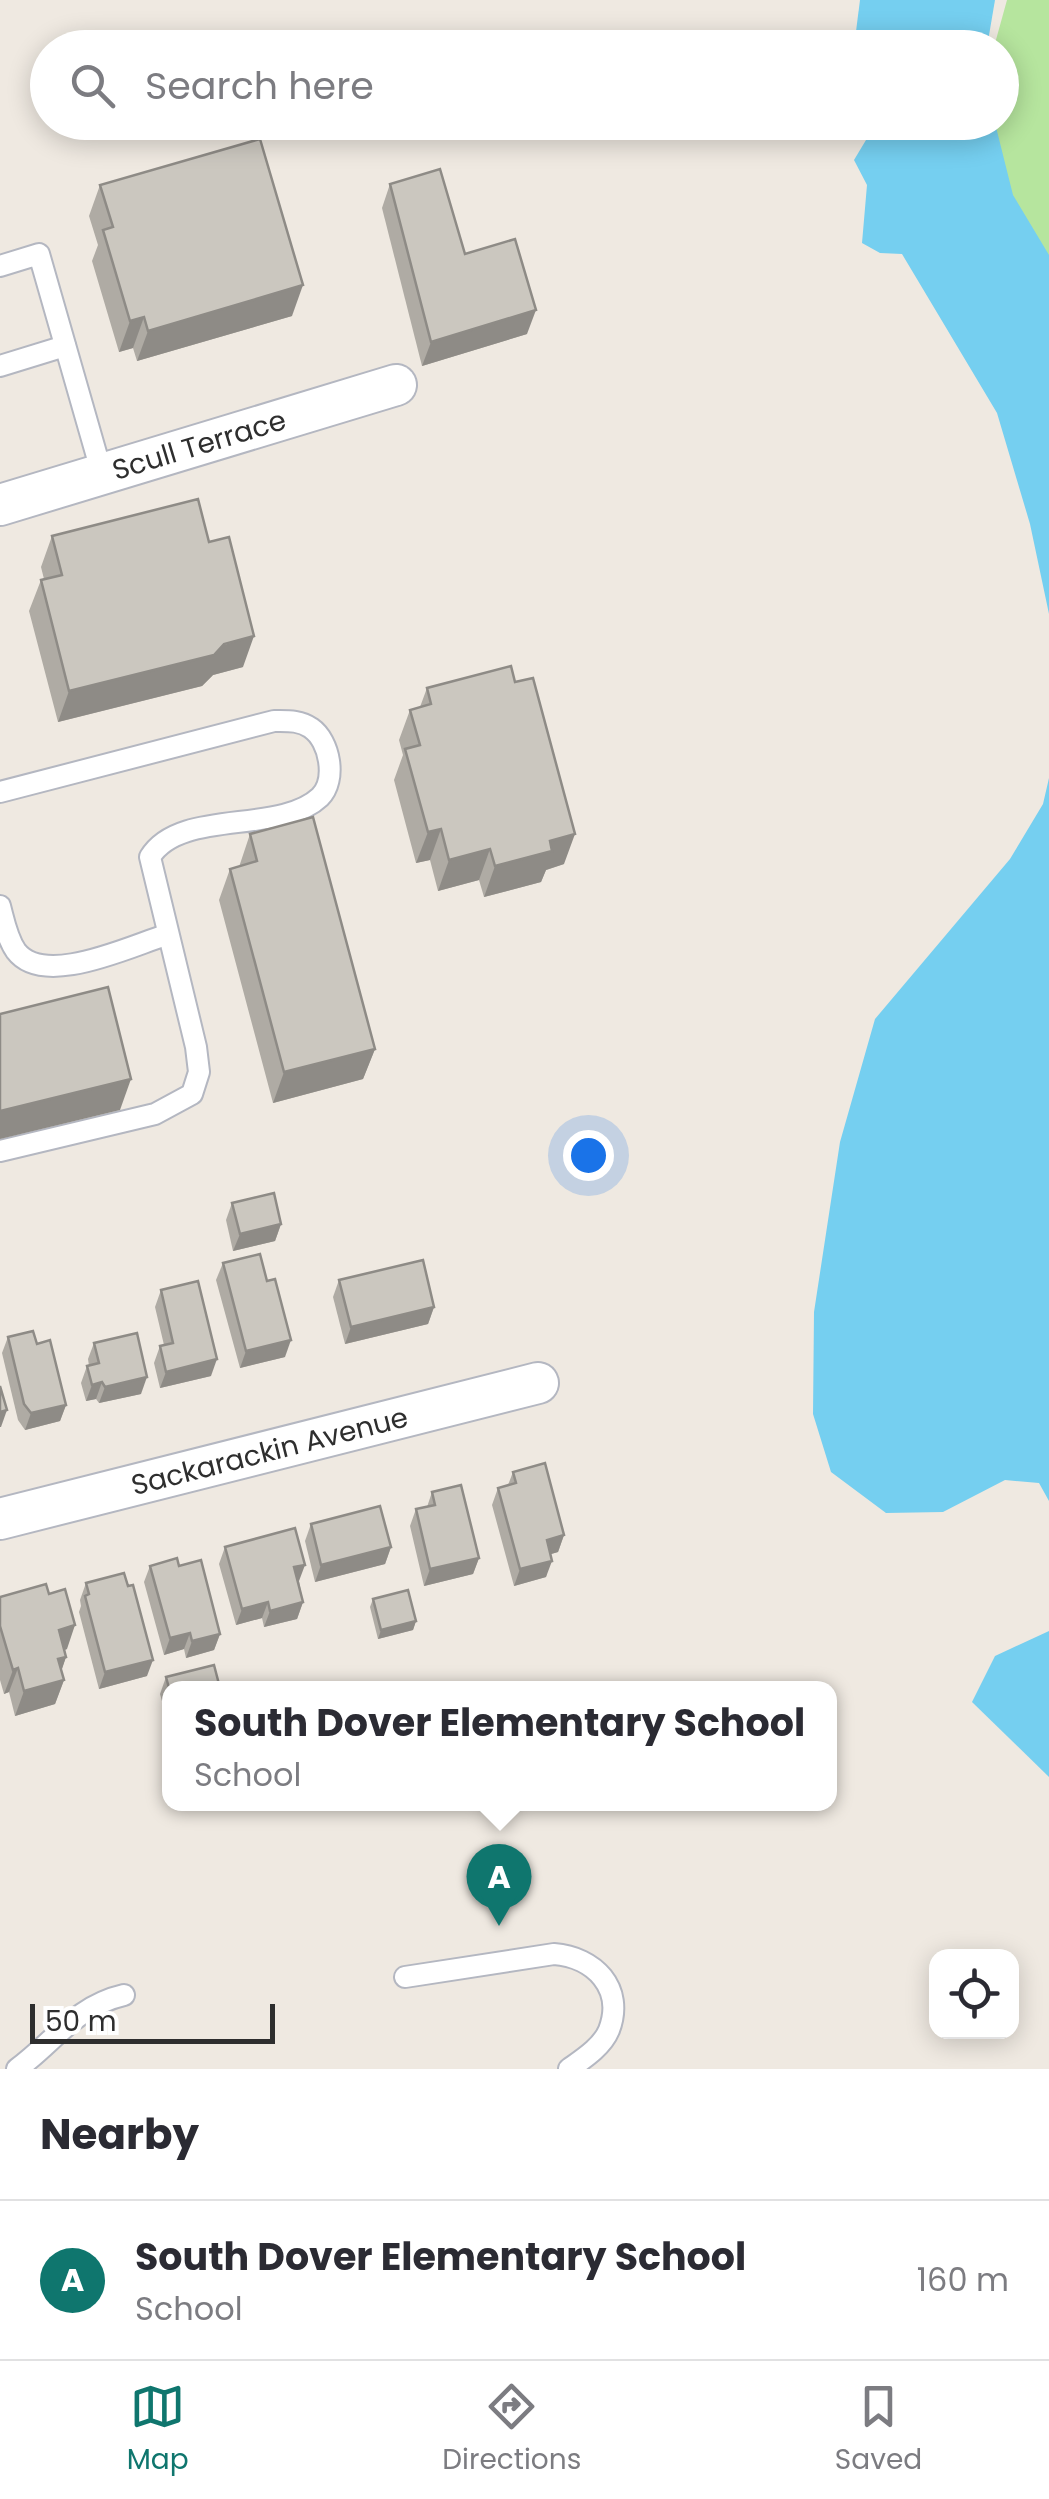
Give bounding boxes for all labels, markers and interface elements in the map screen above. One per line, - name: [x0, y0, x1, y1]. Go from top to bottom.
- search box: [30, 30, 1019, 140]
- icon: search: [65, 58, 120, 113]
- text: Search here: [145, 59, 374, 112]
- street label: Scull Terrace: [108, 400, 291, 489]
- your location: [563, 1130, 614, 1181]
- street label: Sackarackin Avenue: [127, 1397, 412, 1505]
- popup: [162, 1681, 837, 1811]
- text: South Dover Elementary School: [194, 1696, 805, 1749]
- text: School: [194, 1752, 301, 1797]
- pin: A: [466, 1844, 532, 1926]
- map controls: [929, 1949, 1019, 2039]
- button: locate: [929, 1949, 1019, 2039]
- scale bar: [30, 1999, 275, 2044]
- text: 50 m: [45, 2002, 116, 2041]
- text: Nearby: [40, 2105, 199, 2164]
- text: South Dover Elementary School: [135, 2230, 746, 2283]
- text: A: [61, 2257, 84, 2302]
- text: 160 m: [917, 2257, 1009, 2302]
- text: School: [135, 2286, 243, 2331]
- tab: Map: [127, 2379, 189, 2481]
- tab: Directions: [442, 2379, 581, 2481]
- tab: Saved: [835, 2379, 922, 2481]

